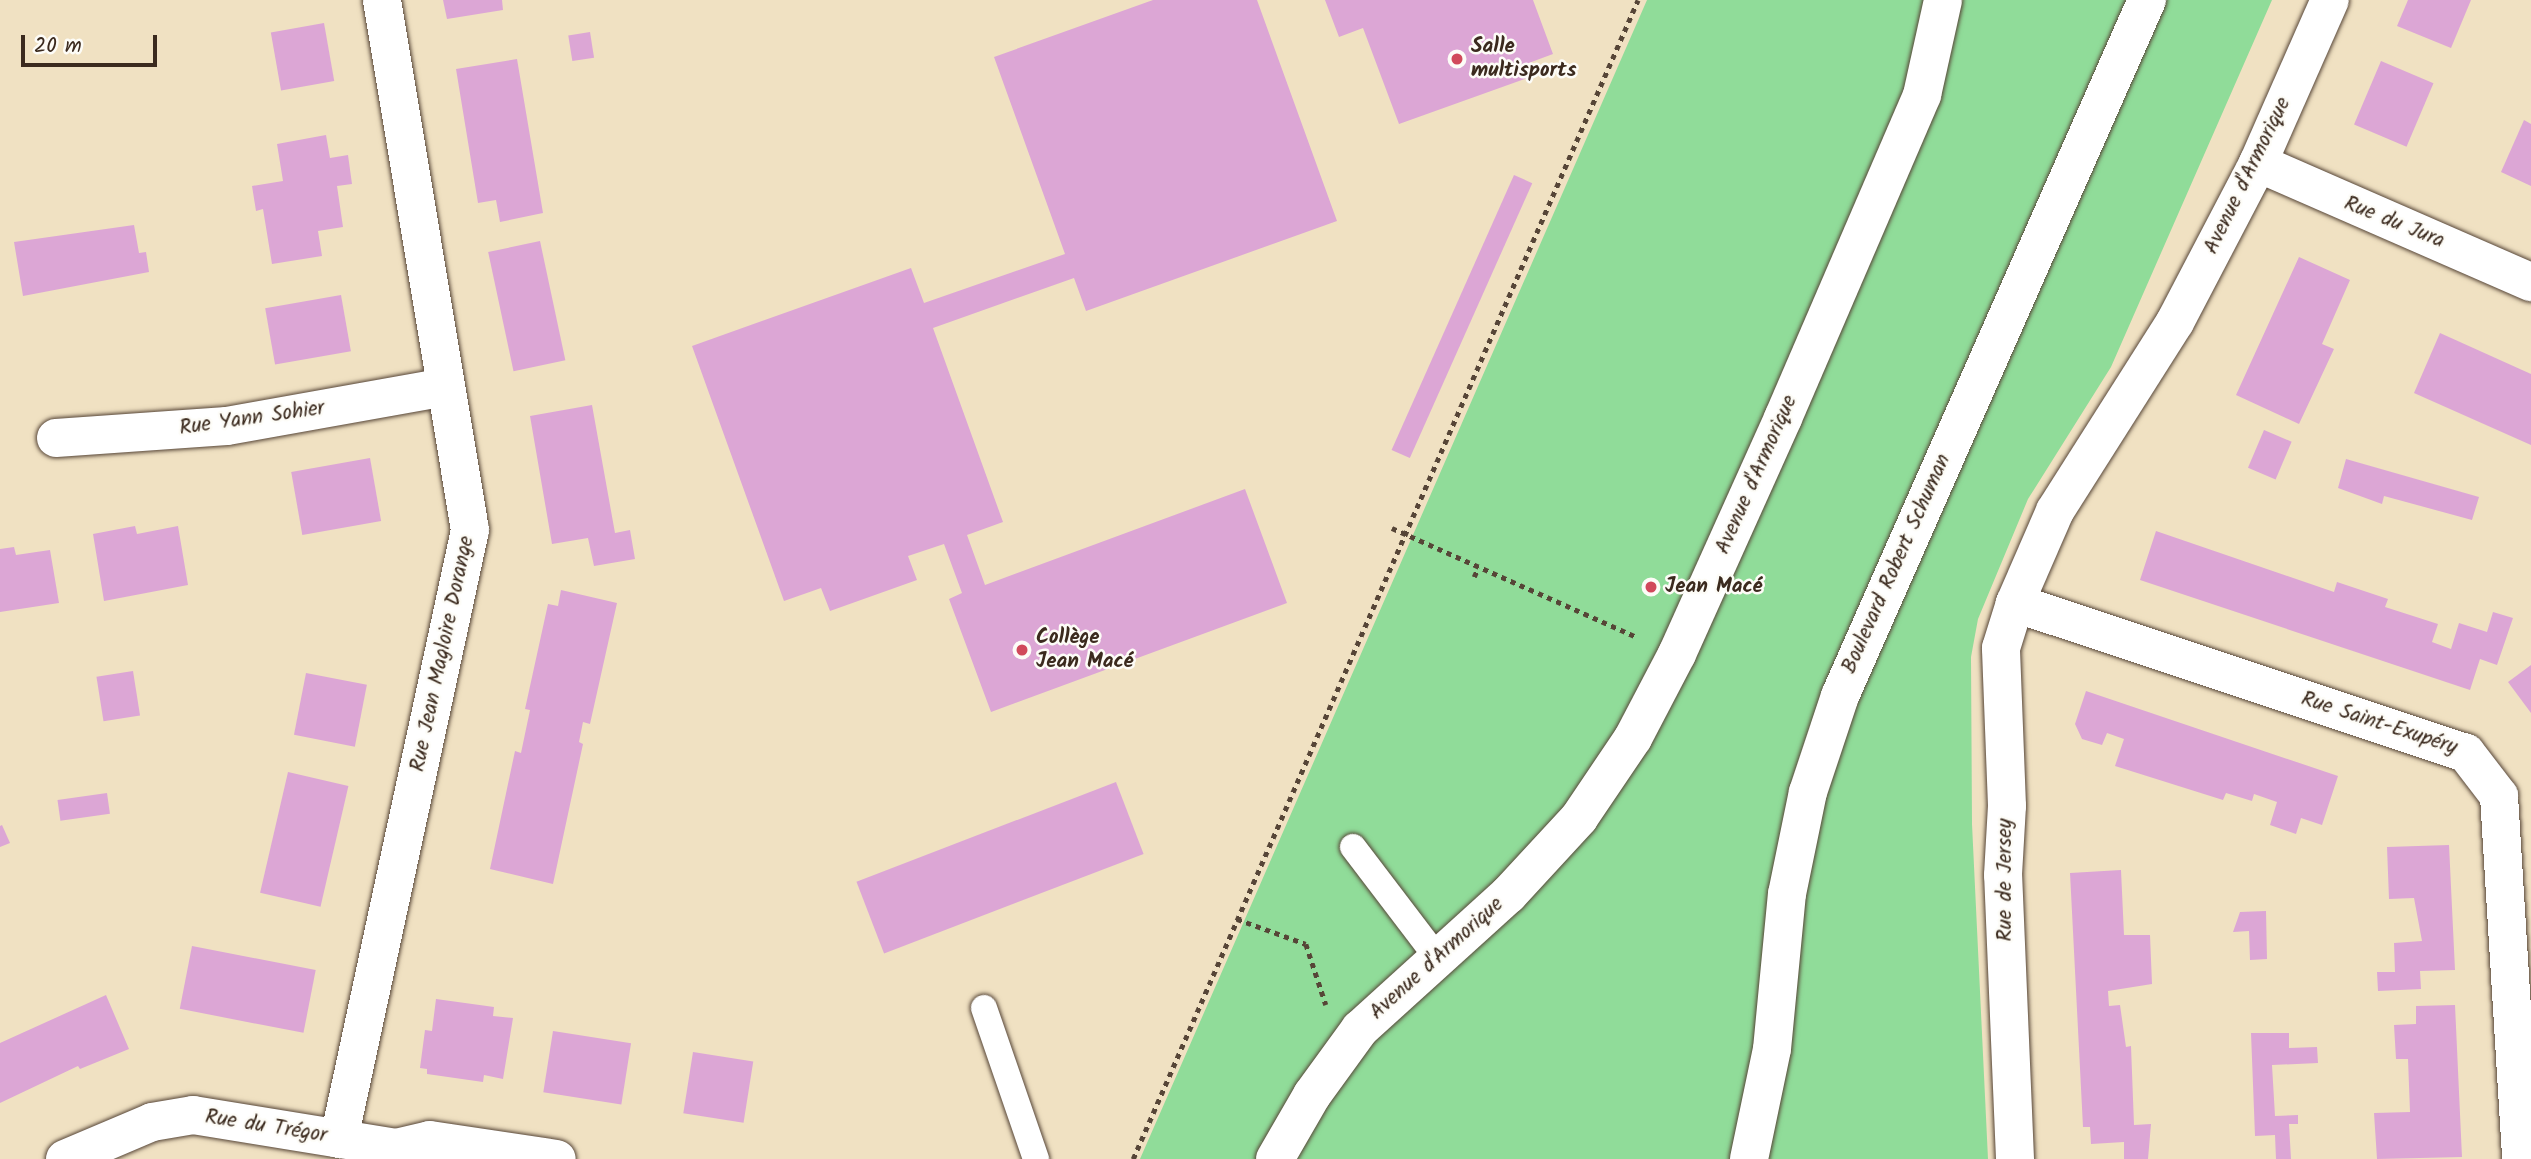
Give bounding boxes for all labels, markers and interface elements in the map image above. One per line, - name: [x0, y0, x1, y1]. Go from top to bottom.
- scale bar: [24, 21, 161, 65]
- text: 20 m: [34, 30, 82, 63]
- place label: Salle multisports: [1471, 34, 1576, 84]
- marker: Salle multisports: [1449, 51, 1465, 67]
- street label: Avenue d'Armorique: [2199, 94, 2297, 258]
- street label: Rue du Jura: [2340, 191, 2448, 255]
- street label: Avenue d'Armorique: [1711, 392, 1803, 558]
- street label: Rue Yann Sohier: [178, 396, 326, 442]
- street label: Boulevard Robert Schuman: [1837, 450, 1957, 678]
- street label: Rue Jean Magloire Dorange: [406, 534, 480, 774]
- place label: Jean Macé: [1665, 574, 1762, 600]
- marker: Jean Macé: [1643, 579, 1659, 595]
- place label: Collège Jean Macé: [1036, 625, 1133, 675]
- marker: Collège Jean Macé: [1014, 642, 1030, 658]
- street label: Rue Saint-Exupéry: [2298, 687, 2460, 761]
- street label: Rue de Jersey: [1993, 818, 2019, 942]
- street label: Avenue d'Armorique: [1365, 892, 1509, 1026]
- street label: Rue du Trégor: [203, 1105, 329, 1149]

